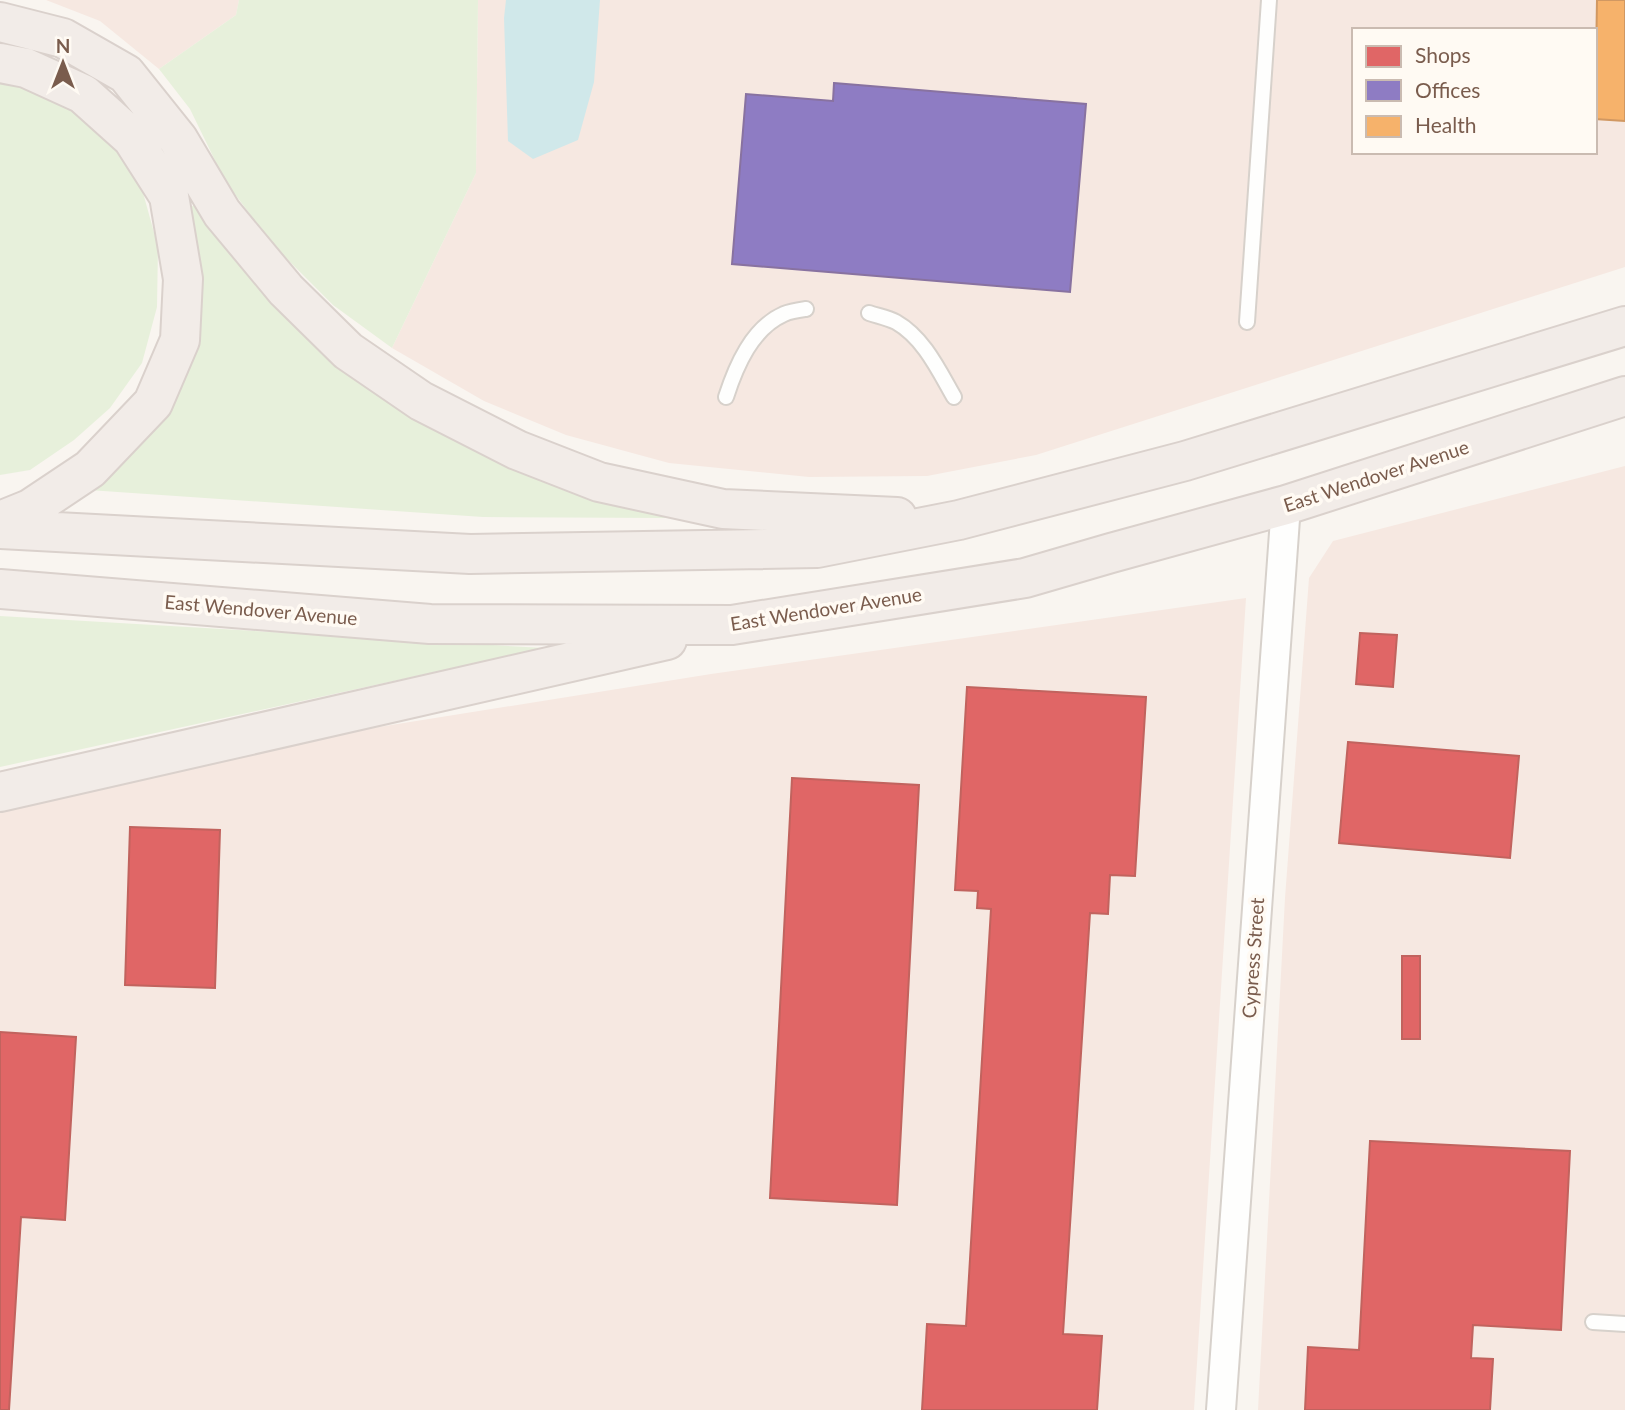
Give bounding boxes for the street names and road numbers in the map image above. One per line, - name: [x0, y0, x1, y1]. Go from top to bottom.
- street label: East Wendover Avenue: [1280, 435, 1471, 516]
- street label: East Wendover Avenue: [729, 582, 923, 635]
- street label: East Wendover Avenue: [164, 590, 358, 629]
- street label: Cypress Street: [1237, 897, 1268, 1019]

